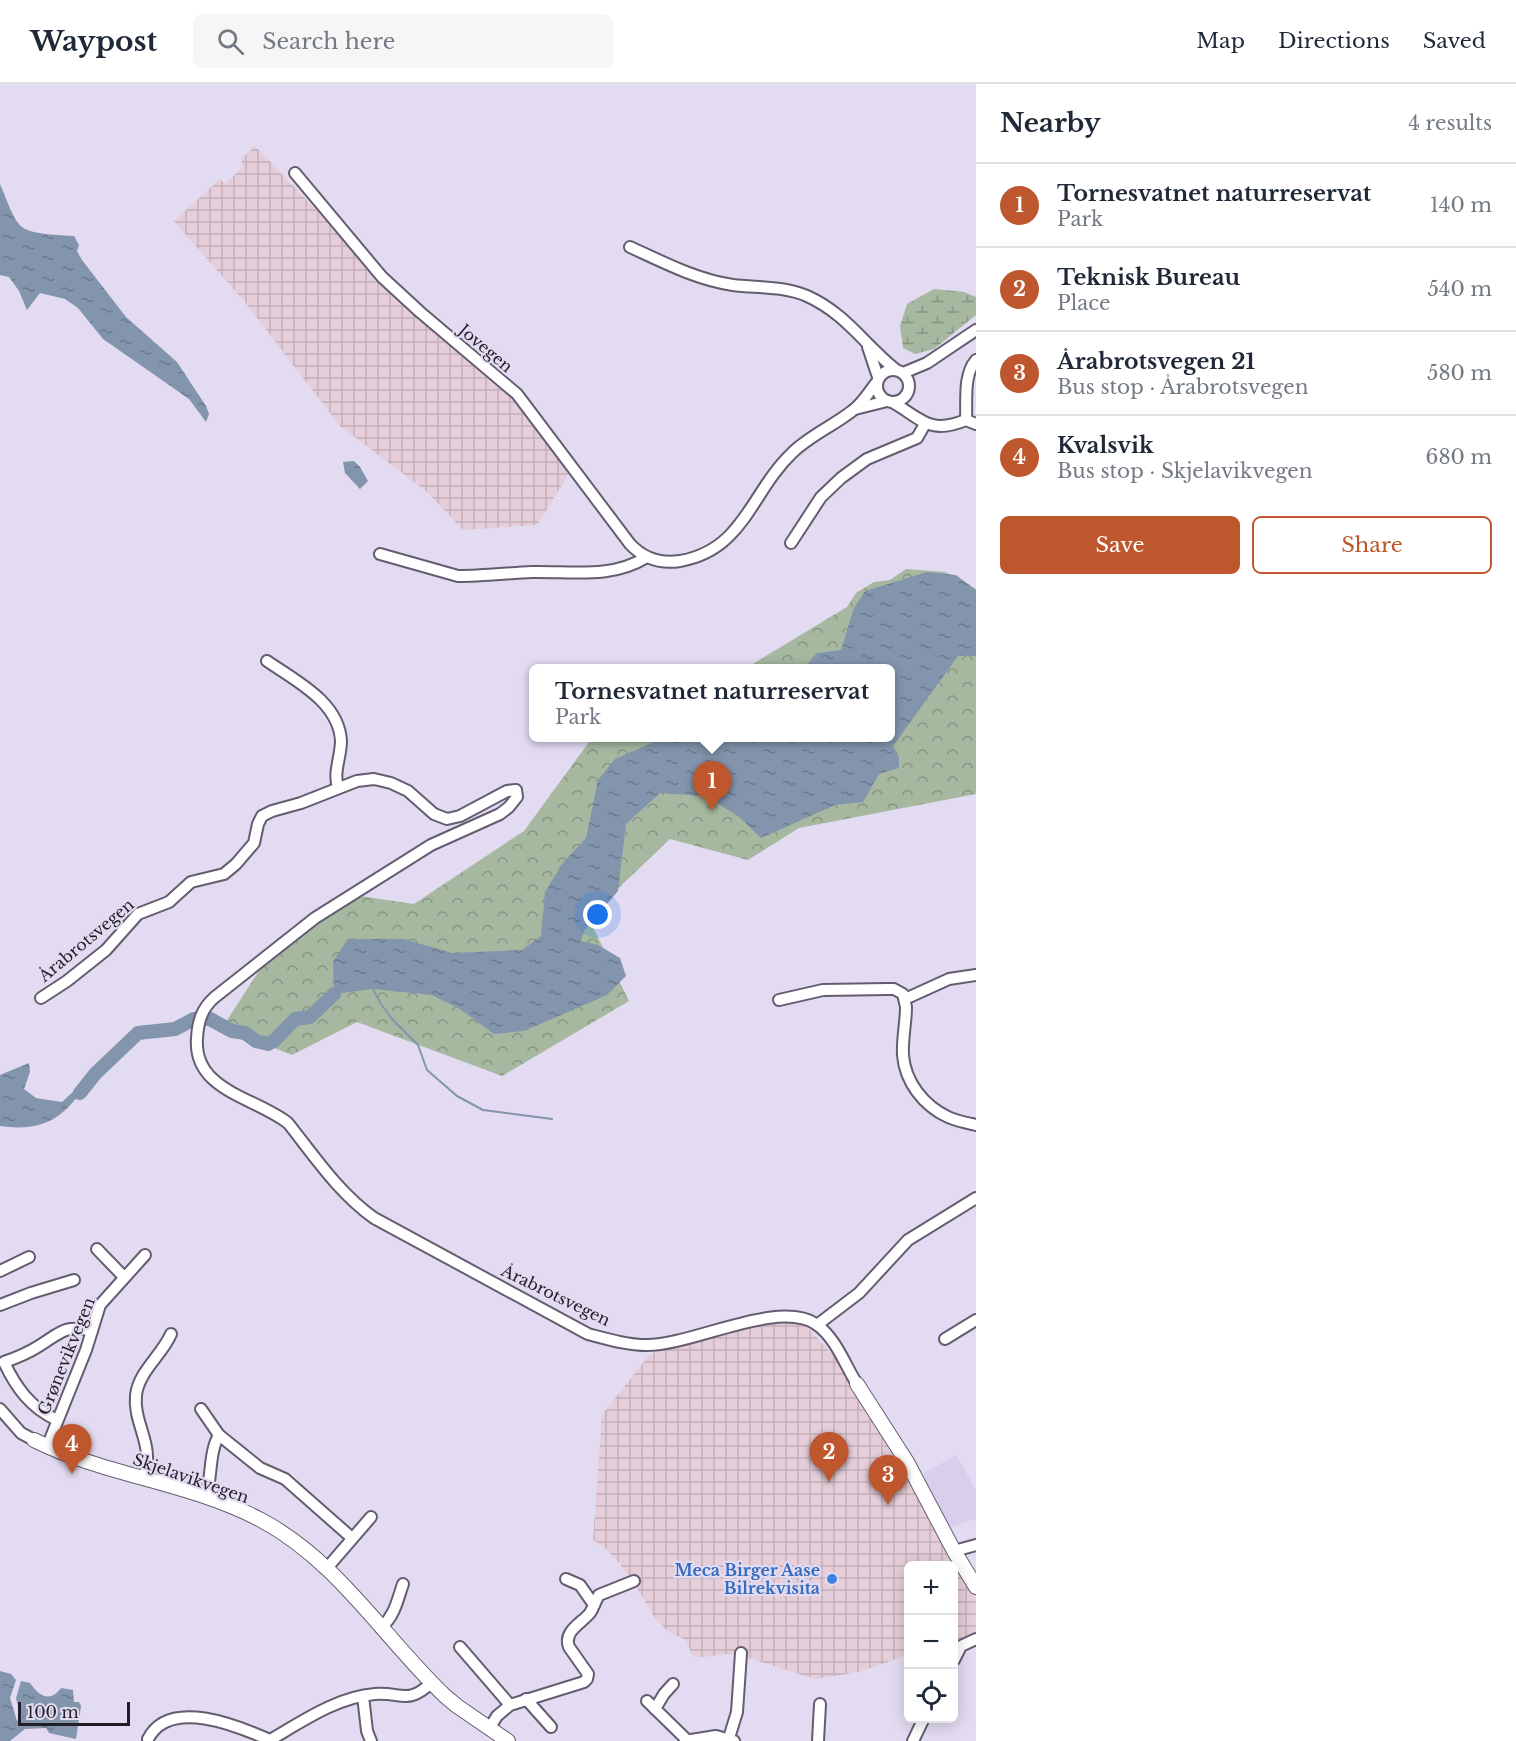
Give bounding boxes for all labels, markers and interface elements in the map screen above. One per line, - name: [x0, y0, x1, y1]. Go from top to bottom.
- search box: [193, 14, 613, 68]
- text: Waypost: [30, 24, 157, 59]
- icon: search: [214, 25, 247, 58]
- text: Search here: [262, 28, 395, 55]
- text: Map: [1196, 28, 1245, 54]
- text: Directions: [1278, 28, 1390, 54]
- text: Saved: [1423, 28, 1486, 54]
- text: Nearby: [1000, 107, 1101, 139]
- text: 4 results: [1408, 111, 1492, 135]
- text: Tornesvatnet naturreservat: [1057, 180, 1371, 207]
- text: 1: [1015, 193, 1024, 217]
- text: 140 m: [1430, 193, 1492, 217]
- text: Park: [1057, 207, 1103, 231]
- text: Teknisk Bureau: [1057, 264, 1240, 291]
- text: 2: [1013, 277, 1026, 301]
- text: 540 m: [1427, 277, 1492, 301]
- text: Place: [1057, 291, 1111, 315]
- street label: Jovegen: [453, 318, 517, 376]
- text: Årabrotsvegen 21: [1057, 348, 1255, 375]
- text: 3: [1013, 361, 1026, 385]
- text: 580 m: [1427, 361, 1492, 385]
- text: Bus stop · Årabrotsvegen: [1057, 375, 1308, 399]
- text: Kvalsvik: [1057, 432, 1154, 459]
- text: 4: [1013, 445, 1026, 469]
- text: 680 m: [1426, 445, 1492, 469]
- text: Bus stop · Skjelavikvegen: [1057, 459, 1313, 483]
- button: Save: [1000, 516, 1240, 574]
- button: Share: [1252, 516, 1492, 574]
- popup: [529, 664, 895, 742]
- text: Tornesvatnet naturreservat: [555, 678, 869, 705]
- text: Park: [555, 705, 601, 729]
- pin: 1: [692, 762, 732, 811]
- street label: Årabrotsvegen: [33, 894, 138, 986]
- your location: [583, 900, 612, 929]
- street label: Årabrotsvegen: [497, 1260, 614, 1330]
- street label: Grønevikvegen: [33, 1294, 99, 1418]
- pin: 4: [52, 1424, 92, 1474]
- pin: 2: [810, 1432, 848, 1482]
- street label: Skjelavikvegen: [130, 1449, 252, 1507]
- pin: 3: [868, 1456, 908, 1505]
- place label: Meca Birger Aase Bilrekvisita: [674, 1560, 820, 1598]
- map controls: [904, 1561, 958, 1723]
- button: +: [904, 1561, 958, 1615]
- marker: Meca Birger Aase Bilrekvisita: [825, 1572, 839, 1586]
- button: −: [904, 1615, 958, 1669]
- button: locate: [904, 1669, 958, 1723]
- scale bar: [18, 1699, 130, 1726]
- text: 100 m: [27, 1702, 79, 1722]

